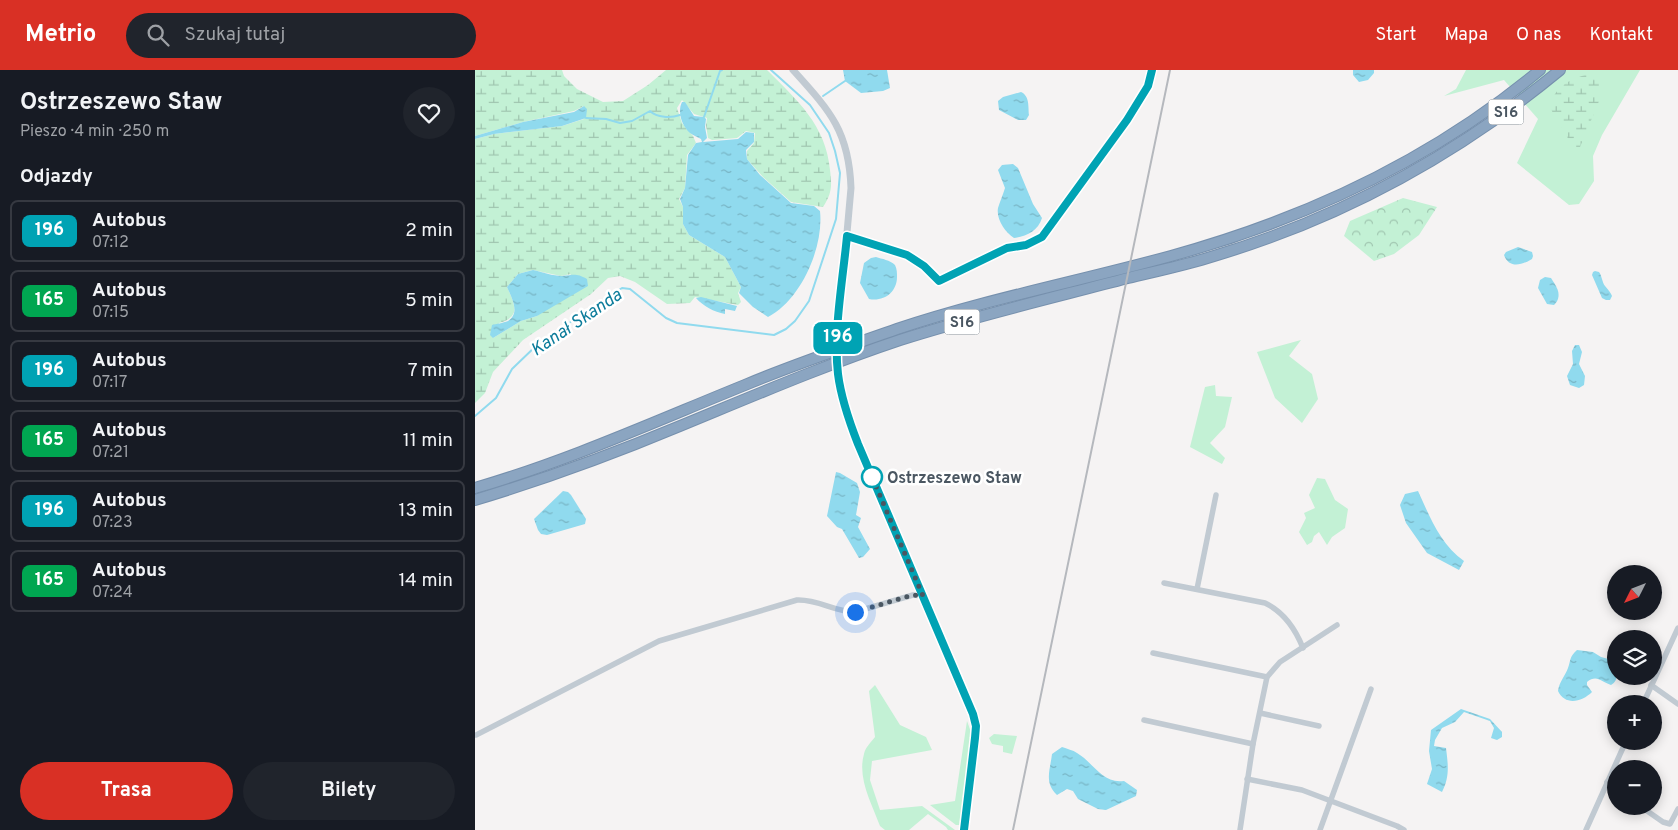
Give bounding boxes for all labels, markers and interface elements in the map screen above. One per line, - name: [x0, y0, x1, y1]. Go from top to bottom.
- search box: [126, 13, 476, 58]
- text: Metrio: [25, 20, 96, 50]
- icon: search: [144, 21, 172, 49]
- text: Szukaj tutaj: [184, 23, 285, 47]
- text: Start: [1375, 24, 1416, 47]
- text: Mapa: [1444, 24, 1488, 47]
- text: O nas: [1516, 24, 1561, 47]
- text: Kontakt: [1589, 24, 1653, 47]
- button: heart: [403, 87, 455, 139]
- text: Ostrzeszewo Staw: [20, 88, 222, 118]
- road number: S16: [1489, 100, 1523, 124]
- text: Pieszo · 4 min · 250 m: [20, 122, 169, 142]
- text: Odjazdy: [20, 165, 93, 189]
- text: Autobus: [92, 209, 167, 233]
- text: 196: [35, 219, 64, 242]
- text: 2 min: [405, 219, 453, 243]
- text: 07:12: [92, 233, 129, 253]
- text: Autobus: [92, 279, 167, 303]
- water label: Kanał Skanda: [527, 284, 628, 362]
- text: 165: [35, 289, 64, 312]
- text: 5 min: [405, 289, 453, 313]
- text: 07:15: [92, 303, 129, 323]
- road number: S16: [945, 310, 979, 334]
- line badge: 196: [809, 322, 867, 354]
- text: 196: [823, 326, 853, 349]
- text: Autobus: [92, 349, 167, 373]
- text: 196: [35, 359, 64, 382]
- text: 7 min: [408, 359, 453, 383]
- text: 07:17: [92, 373, 127, 393]
- text: Autobus: [92, 419, 167, 443]
- text: 165: [35, 429, 64, 452]
- text: 11 min: [403, 429, 453, 453]
- text: 07:21: [92, 443, 129, 463]
- marker: Ostrzeszewo Staw: [861, 466, 883, 488]
- place label: Ostrzeszewo Staw: [887, 469, 1022, 489]
- text: Autobus: [92, 489, 167, 513]
- text: 196: [35, 499, 64, 522]
- text: 13 min: [398, 499, 453, 523]
- text: 07:23: [92, 513, 133, 533]
- text: Autobus: [92, 559, 167, 583]
- north arrow: [1607, 565, 1663, 620]
- map controls: [1607, 565, 1662, 815]
- text: 165: [35, 569, 64, 592]
- text: 14 min: [398, 569, 453, 593]
- text: 07:24: [92, 583, 133, 603]
- your location: [843, 600, 868, 625]
- button: layers: [1607, 630, 1662, 685]
- button: +: [1607, 695, 1662, 750]
- button: −: [1607, 760, 1662, 815]
- button: Trasa: [20, 762, 233, 820]
- button: Bilety: [243, 762, 455, 820]

